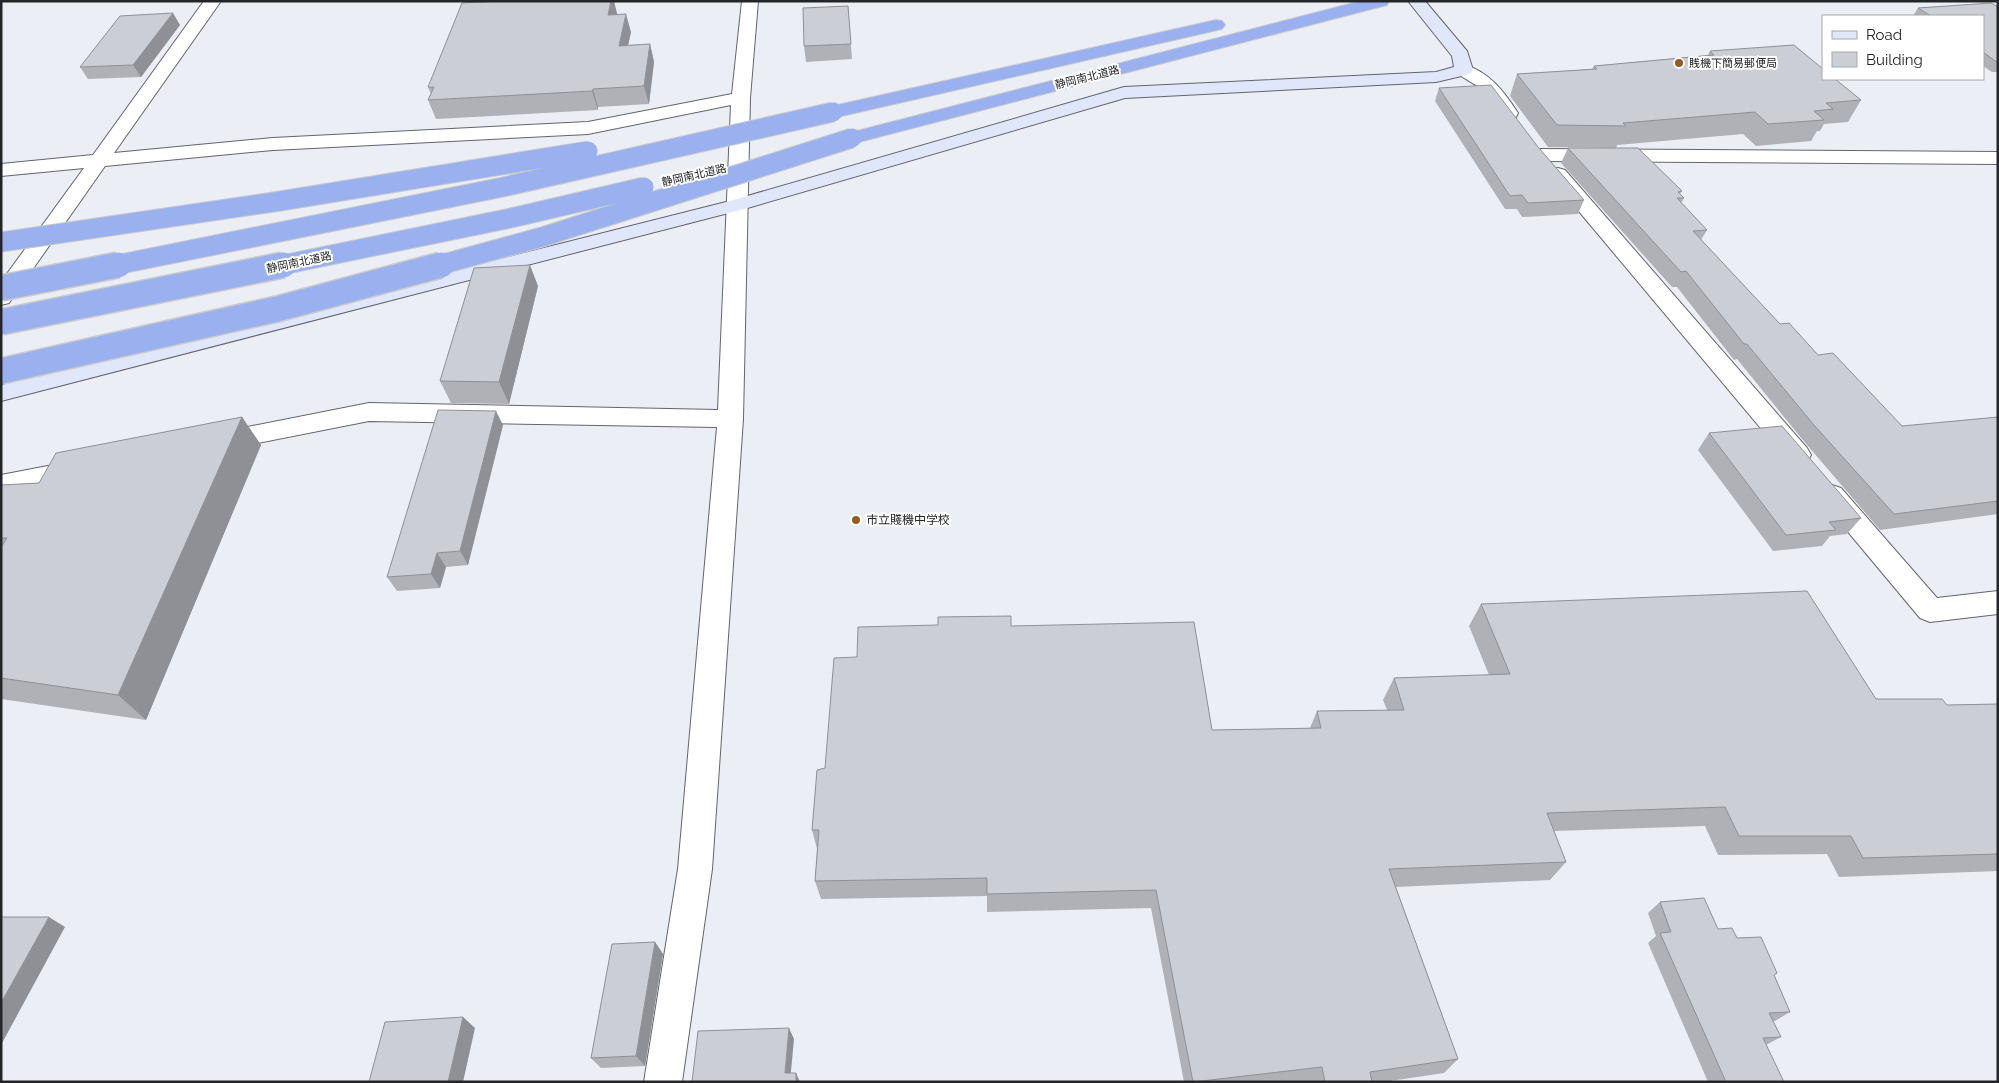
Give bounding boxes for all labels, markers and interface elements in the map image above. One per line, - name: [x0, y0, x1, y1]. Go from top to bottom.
- legend: [1822, 15, 1984, 80]
- text: Road: [1866, 26, 1902, 44]
- text: Building: [1866, 51, 1923, 69]
- marker: 賎機下簡易郵便局: [1673, 57, 1685, 69]
- place label: 賎機下簡易郵便局: [1689, 57, 1777, 70]
- street label: 静岡南北道路: [1054, 63, 1121, 92]
- street label: 静岡南北道路: [660, 162, 728, 189]
- street label: 静岡南北道路: [265, 249, 333, 276]
- place label: 市立賤機中学校: [866, 513, 950, 527]
- marker: 市立賤機中学校: [850, 514, 862, 526]

